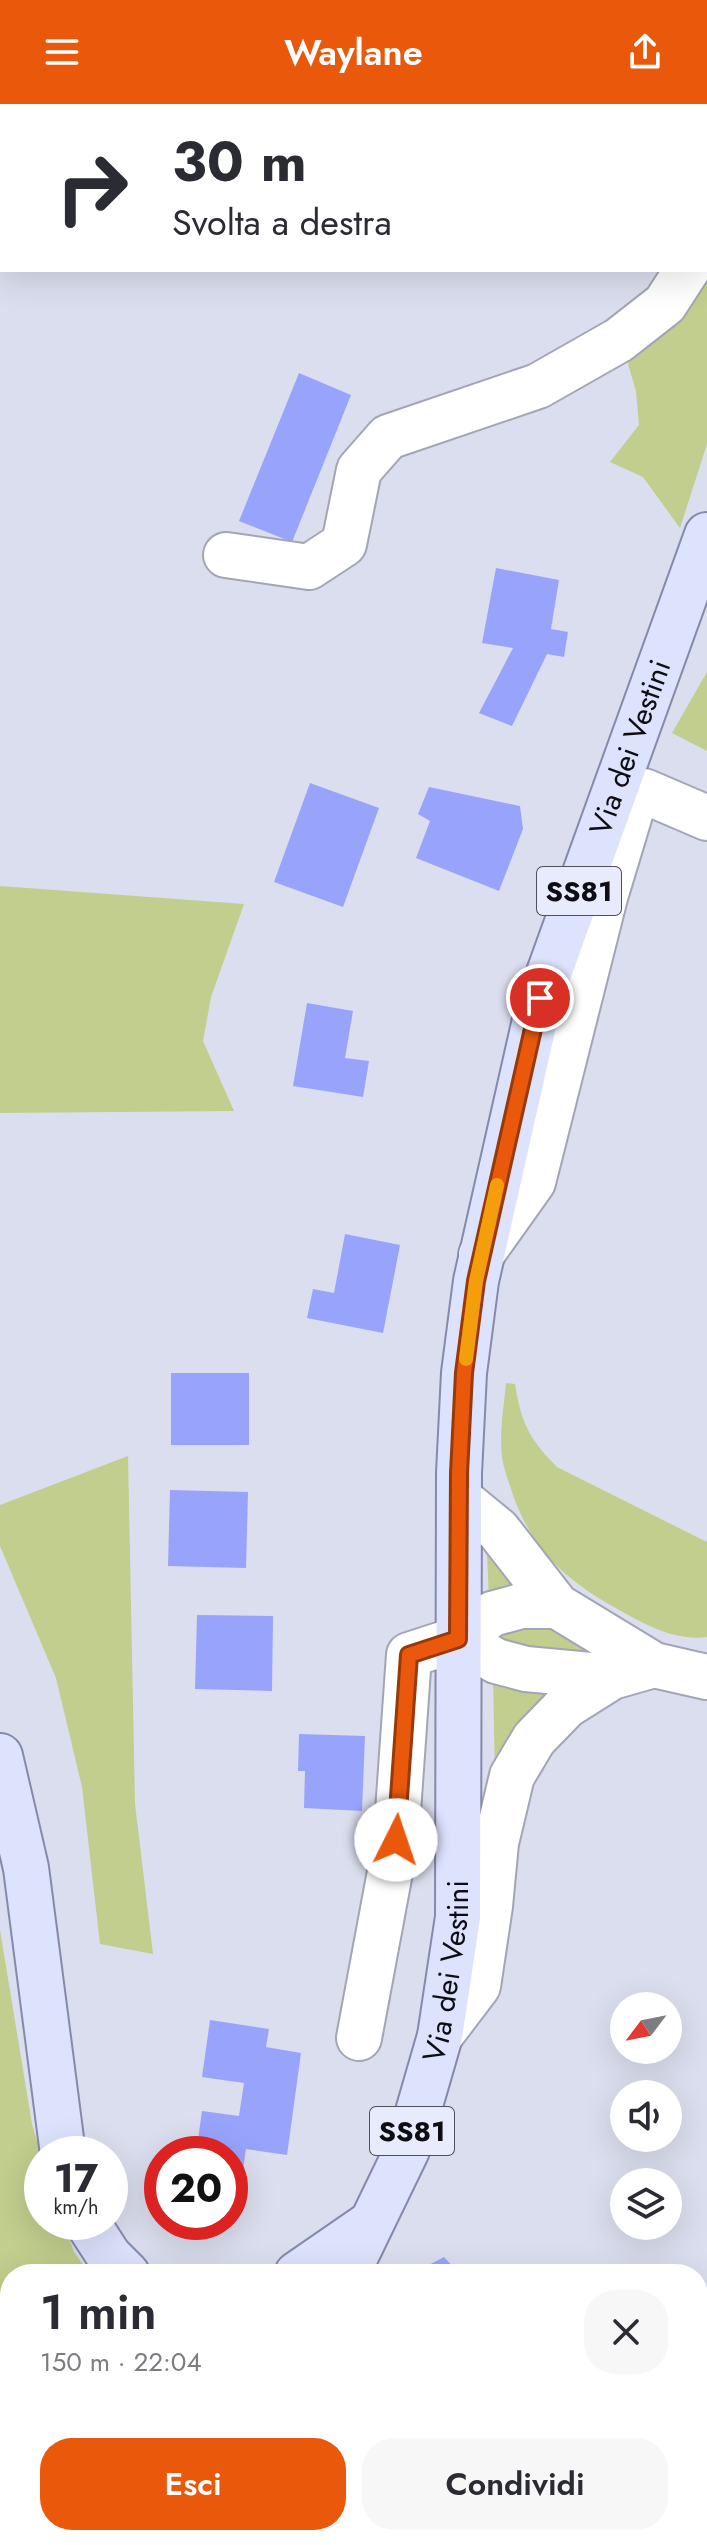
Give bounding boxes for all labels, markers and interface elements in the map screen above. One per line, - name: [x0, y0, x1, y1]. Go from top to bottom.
- text: Waylane: [284, 26, 423, 78]
- icon: menu: [40, 30, 84, 74]
- icon: share: [623, 30, 667, 74]
- text: 30 m: [172, 121, 307, 202]
- icon: right: [40, 136, 144, 240]
- text: Svolta a destra: [172, 196, 392, 248]
- street label: Via dei Vestini: [578, 654, 681, 841]
- road number: SS81: [537, 867, 621, 915]
- pin: [506, 964, 574, 1032]
- icon: arrive: [518, 976, 562, 1020]
- position arrow: [354, 1798, 438, 1882]
- street label: Via dei Vestini: [412, 1880, 479, 2067]
- north arrow: [610, 1992, 682, 2064]
- map controls: [610, 1992, 682, 2240]
- button: sound: [610, 2080, 682, 2152]
- road number: SS81: [370, 2107, 454, 2155]
- speed limit sign: 20: [144, 2136, 248, 2240]
- text: 17: [54, 2149, 98, 2207]
- button: layers: [610, 2168, 682, 2240]
- text: km/h: [53, 2193, 99, 2222]
- text: 1 min: [40, 2278, 157, 2347]
- button: close: [584, 2290, 668, 2374]
- text: 150 m · 22:04: [40, 2343, 202, 2381]
- button: Esci: [40, 2438, 346, 2530]
- button: Condividi: [362, 2438, 668, 2530]

